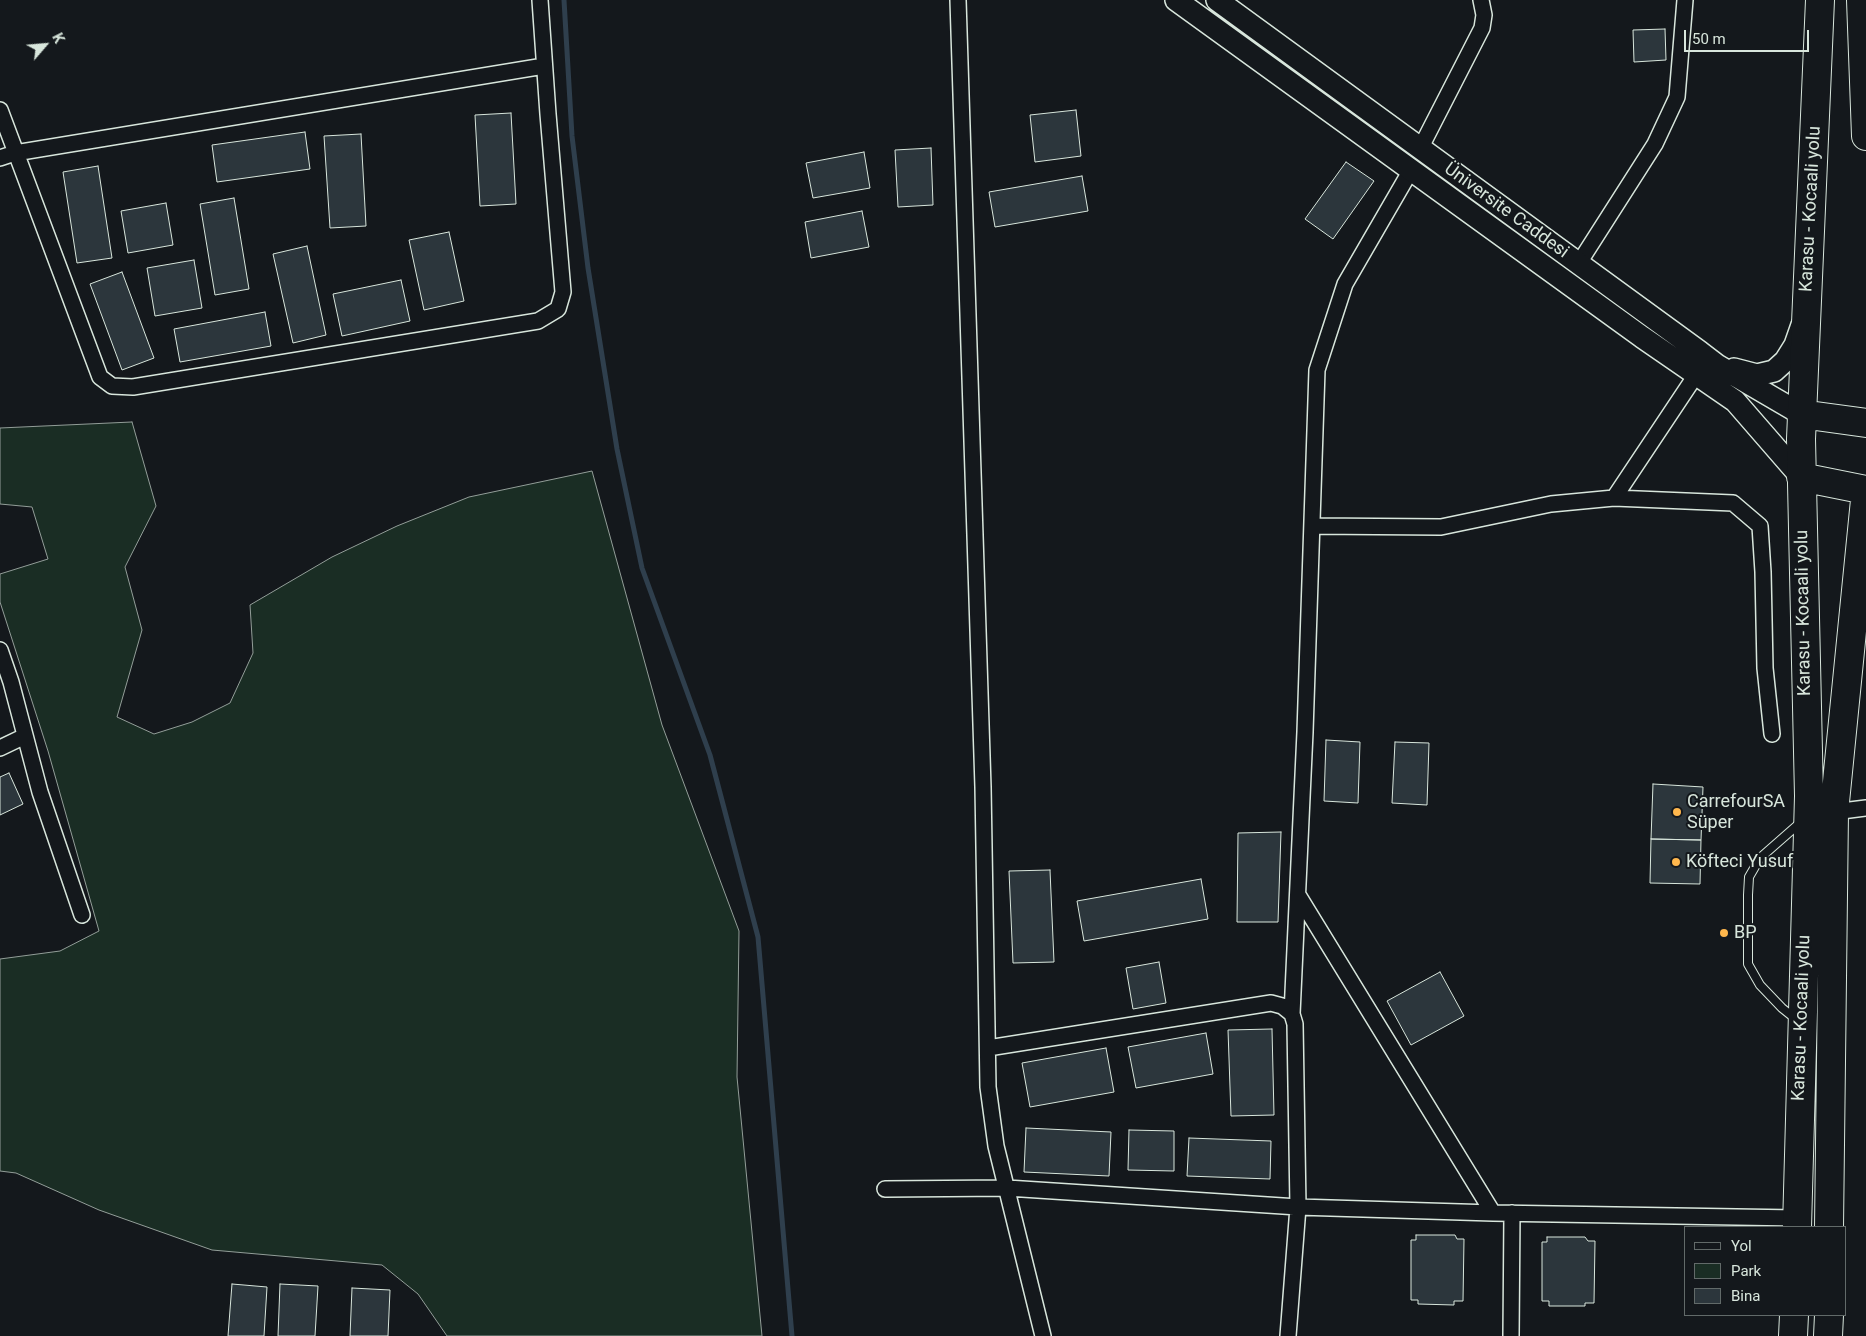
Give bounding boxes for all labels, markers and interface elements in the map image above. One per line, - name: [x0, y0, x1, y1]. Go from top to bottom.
- north arrow: [20, 20, 70, 70]
- scale bar: [1686, 20, 1811, 52]
- text: 50 m: [1692, 30, 1726, 48]
- text: K: [49, 31, 68, 46]
- street label: Karasu - Kocaali yolu: [1796, 125, 1826, 293]
- street label: Üniversite Caddesi: [1439, 159, 1573, 263]
- street label: Karasu - Kocaali yolu: [1792, 530, 1816, 696]
- place label: CarrefourSA Süper: [1687, 791, 1785, 834]
- marker: CarrefourSA Süper: [1671, 806, 1683, 818]
- place label: Köfteci Yusuf: [1686, 851, 1793, 873]
- marker: Köfteci Yusuf: [1670, 856, 1682, 868]
- place label: BP: [1734, 922, 1757, 944]
- marker: BP: [1718, 927, 1730, 939]
- street label: Karasu - Kocaali yolu: [1788, 935, 1816, 1101]
- legend: [1684, 1226, 1846, 1316]
- text: Yol: [1731, 1237, 1752, 1255]
- text: Park: [1731, 1262, 1761, 1280]
- text: Bina: [1731, 1287, 1760, 1305]

